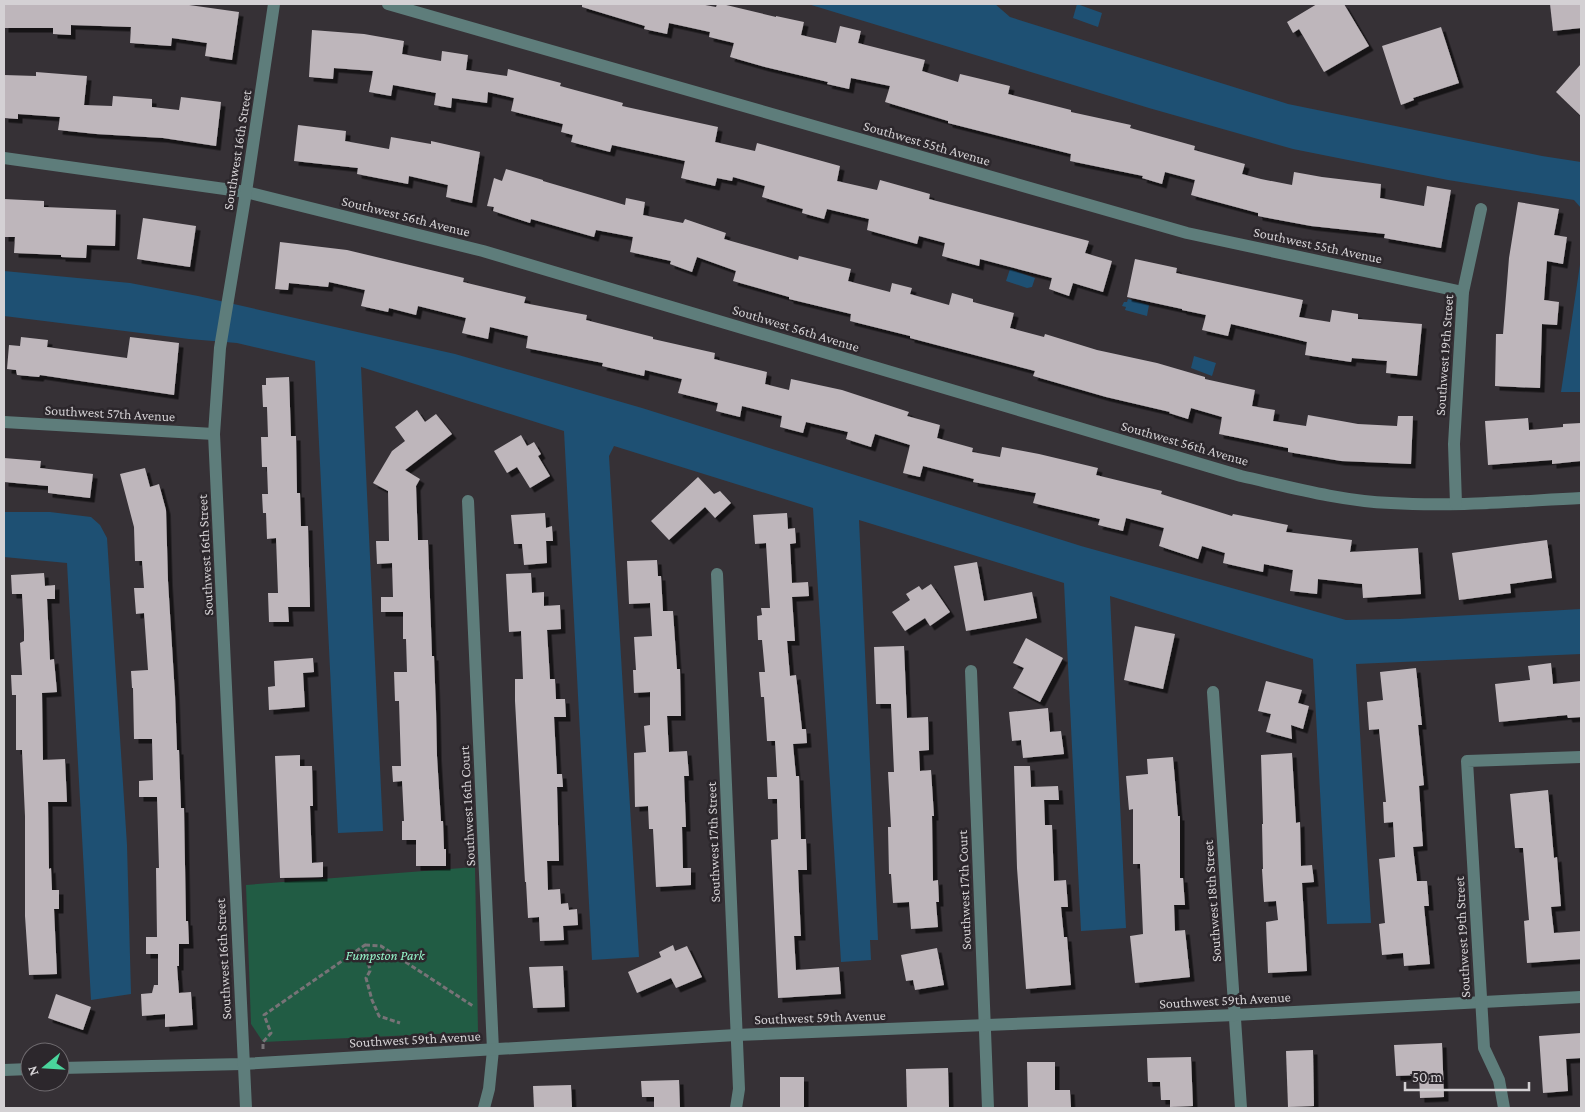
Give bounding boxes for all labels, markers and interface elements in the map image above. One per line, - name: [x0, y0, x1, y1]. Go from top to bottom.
- street label: Southwest 16th Street: [220, 88, 254, 211]
- street label: Southwest 55th Avenue: [862, 117, 992, 169]
- street label: Southwest 56th Avenue: [340, 192, 472, 240]
- street label: Southwest 55th Avenue: [1252, 224, 1384, 266]
- street label: Southwest 19th Street: [1432, 293, 1456, 416]
- street label: Southwest 56th Avenue: [731, 301, 861, 355]
- street label: Southwest 57th Avenue: [44, 402, 176, 424]
- street label: Southwest 56th Avenue: [1119, 417, 1251, 469]
- street label: Southwest 16th Street: [194, 494, 216, 616]
- street label: Southwest 16th Court: [456, 745, 478, 867]
- street label: Southwest 17th Street: [703, 781, 723, 903]
- street label: Southwest 17th Court: [954, 829, 974, 950]
- street label: Southwest 18th Street: [1200, 839, 1224, 962]
- street label: Southwest 19th Street: [1451, 876, 1473, 998]
- street label: Southwest 16th Street: [212, 898, 234, 1020]
- park label: Fumpston Park: [345, 947, 425, 963]
- street label: Southwest 59th Avenue: [1159, 989, 1291, 1011]
- street label: Southwest 59th Avenue: [754, 1007, 886, 1027]
- street label: Southwest 59th Avenue: [349, 1028, 481, 1050]
- north arrow: [20, 1042, 70, 1092]
- scale bar: [1405, 1060, 1529, 1092]
- text: N: [23, 1064, 42, 1078]
- text: 50 m: [1412, 1069, 1442, 1085]

